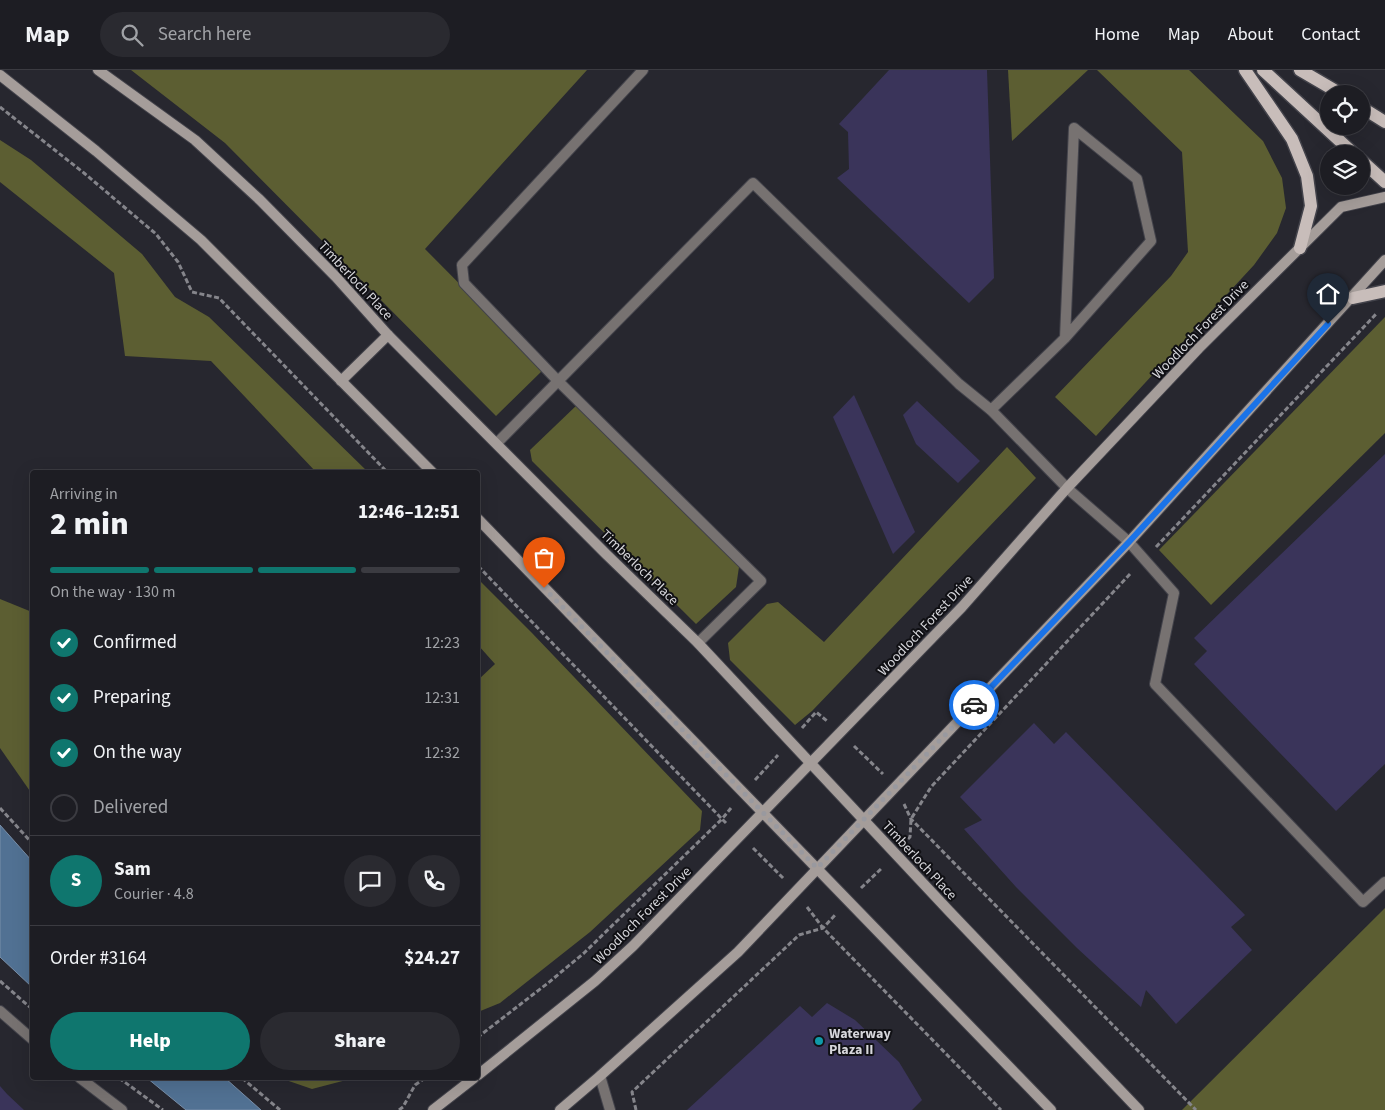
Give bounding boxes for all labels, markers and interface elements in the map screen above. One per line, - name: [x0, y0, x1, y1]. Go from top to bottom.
- search box: [100, 12, 450, 57]
- text: Map: [25, 17, 70, 52]
- icon: search: [118, 21, 146, 49]
- text: Search here: [158, 21, 251, 48]
- text: Home: [1094, 22, 1140, 47]
- text: Map: [1168, 22, 1200, 47]
- text: About: [1228, 22, 1273, 47]
- text: Contact: [1301, 22, 1360, 47]
- map controls: [1320, 85, 1370, 195]
- button: locate: [1320, 85, 1370, 135]
- button: layers: [1320, 145, 1370, 195]
- street label: Timberloch Place: [313, 237, 397, 325]
- pin: [1307, 273, 1349, 324]
- street label: Woodloch Forest Drive: [1148, 275, 1254, 384]
- icon: home: [1314, 280, 1342, 308]
- text: Arriving in: [50, 483, 118, 505]
- text: 12:46–12:51: [358, 499, 460, 526]
- text: 2 min: [50, 501, 129, 547]
- street label: Timberloch Place: [596, 525, 683, 610]
- pin: [523, 537, 565, 588]
- icon: bag: [530, 544, 558, 572]
- street label: Woodloch Forest Drive: [874, 571, 978, 681]
- text: On the way · 130 m: [50, 581, 175, 603]
- icon: check: [50, 629, 78, 657]
- text: Confirmed: [93, 629, 177, 656]
- text: 12:23: [424, 632, 460, 654]
- courier: [949, 680, 999, 730]
- icon: check: [50, 684, 78, 712]
- text: Preparing: [93, 684, 171, 711]
- text: 12:31: [424, 687, 460, 709]
- icon: car: [960, 691, 988, 719]
- icon: check: [50, 739, 78, 767]
- text: On the way: [93, 739, 182, 766]
- text: 12:32: [424, 742, 460, 764]
- text: Delivered: [93, 794, 168, 821]
- street label: Timberloch Place: [877, 817, 961, 905]
- button: chat: [344, 855, 396, 907]
- button: phone: [408, 855, 460, 907]
- text: Sam: [114, 856, 151, 883]
- street label: Woodloch Forest Drive: [589, 862, 696, 969]
- text: S: [71, 867, 81, 894]
- text: Courier · 4.8: [114, 883, 194, 905]
- text: Order #3164: [50, 945, 147, 972]
- text: $24.27: [404, 945, 460, 972]
- button: Help: [50, 1012, 250, 1070]
- button: Share: [260, 1012, 460, 1070]
- place label: Waterway Plaza II: [829, 1024, 891, 1060]
- marker: Waterway Plaza II: [813, 1035, 825, 1047]

